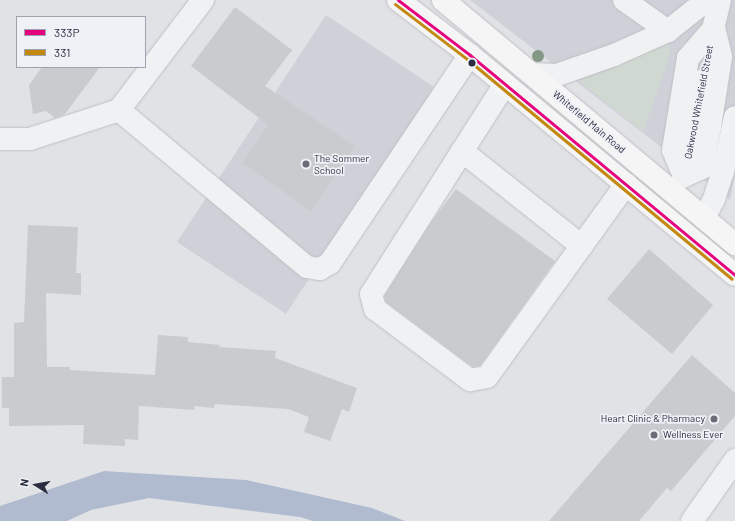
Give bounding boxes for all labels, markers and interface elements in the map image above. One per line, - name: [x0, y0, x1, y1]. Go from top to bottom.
- legend: [16, 16, 146, 68]
- text: 333P: [54, 25, 80, 39]
- street label: Oakwood Whitefield Street: [682, 44, 716, 160]
- text: 331: [54, 45, 70, 59]
- unlabelled marker: [467, 58, 477, 68]
- street label: Whitefield Main Road: [550, 88, 628, 156]
- place label: The Sommer School: [314, 152, 369, 176]
- marker: The Sommer School: [301, 159, 311, 169]
- place label: Heart Clinic & Pharmacy: [601, 413, 705, 425]
- marker: Heart Clinic & Pharmacy: [708, 413, 720, 425]
- marker: Wellness Ever: [648, 429, 660, 441]
- place label: Wellness Ever: [663, 429, 723, 441]
- north arrow: [16, 465, 56, 505]
- text: N: [17, 478, 31, 487]

